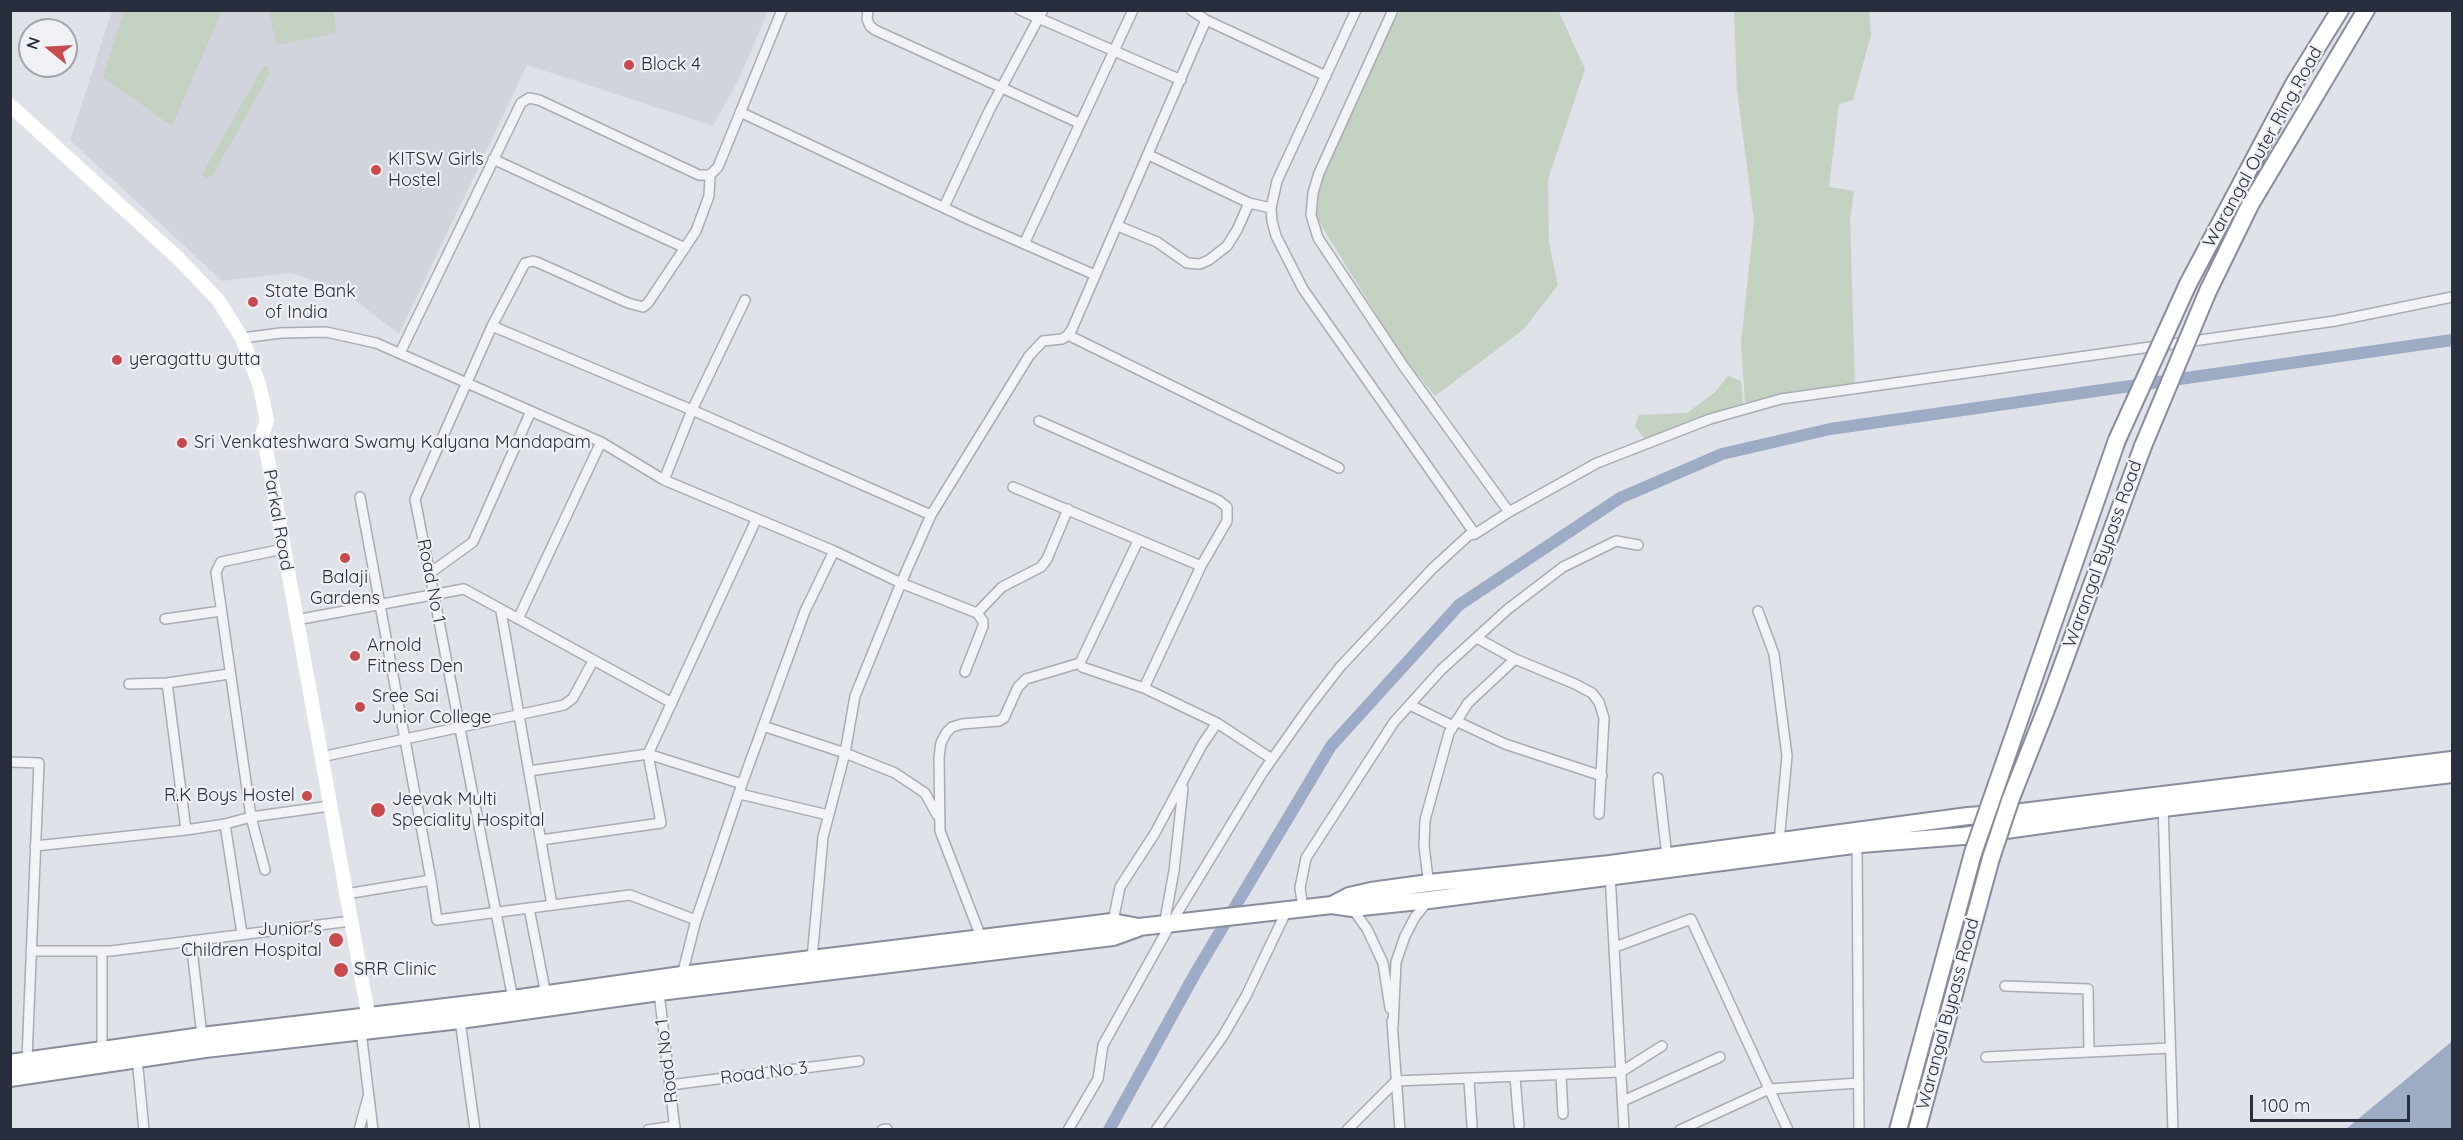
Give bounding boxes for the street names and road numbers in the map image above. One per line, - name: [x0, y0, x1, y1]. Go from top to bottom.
- street label: Warangal Outer Ring Road: [2199, 43, 2327, 251]
- street label: Warangal Bypass Road: [2059, 458, 2147, 650]
- street label: Parkal Road: [258, 468, 298, 572]
- street label: Road No 1: [412, 537, 450, 625]
- street label: Warangal Bypass Road: [1912, 916, 1984, 1112]
- street label: Road No 1: [651, 1017, 683, 1105]
- street label: Road No 3: [719, 1057, 809, 1089]

